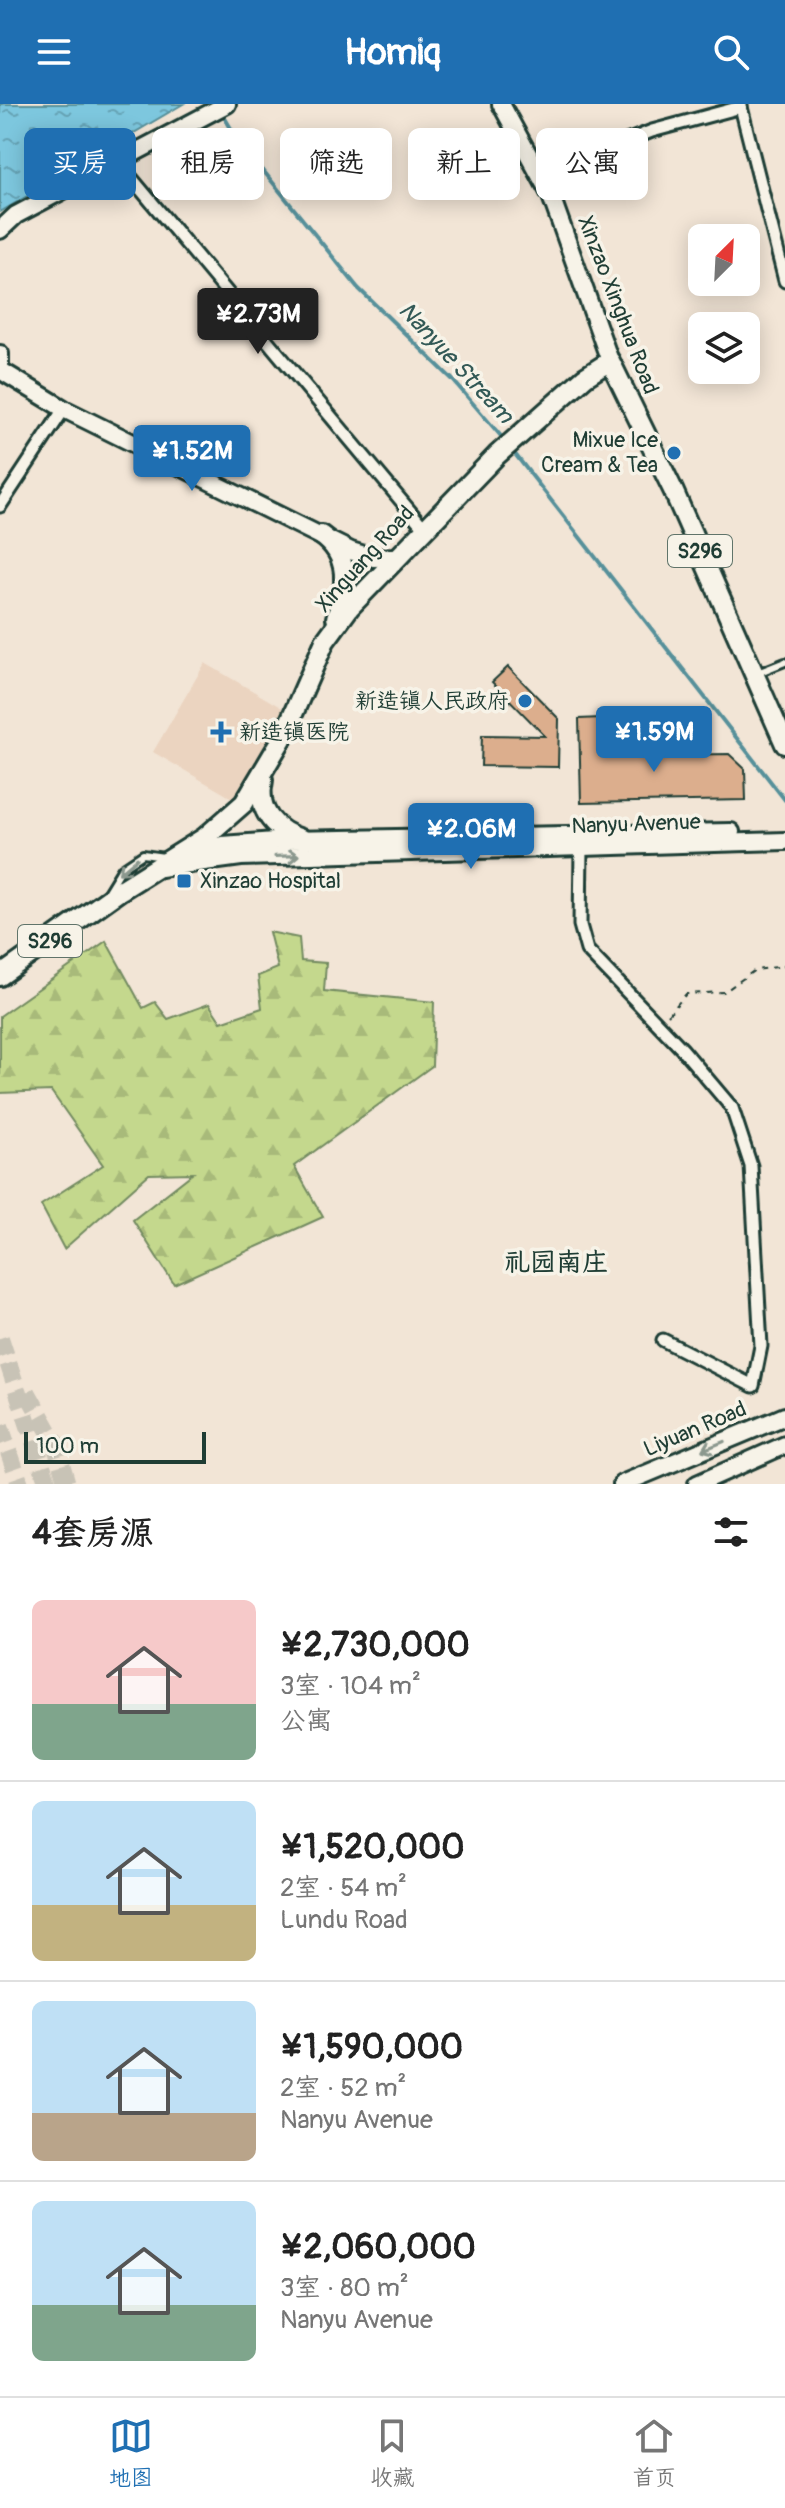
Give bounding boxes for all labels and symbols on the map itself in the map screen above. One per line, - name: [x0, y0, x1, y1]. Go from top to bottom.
- street label: Xinzao Xinghua Road: [571, 212, 665, 398]
- north arrow: [688, 224, 760, 296]
- pin: ¥2.73M: [193, 288, 323, 356]
- water label: Nanyue Stream: [392, 296, 521, 431]
- pin: ¥1.52M: [127, 425, 257, 493]
- place label: Mixue Ice Cream & Tea: [541, 426, 658, 479]
- marker: Mixue Ice Cream & Tea: [665, 444, 683, 462]
- street label: Xinguang Road: [310, 500, 420, 618]
- road number: S296: [668, 535, 732, 567]
- place label: 新造镇人民政府: [355, 687, 509, 715]
- marker: 新造镇人民政府: [516, 692, 534, 710]
- pin: ¥1.59M: [589, 706, 719, 774]
- place label: 新造镇医院: [239, 718, 349, 746]
- marker: 新造镇医院: [210, 721, 232, 743]
- pin: ¥2.06M: [406, 803, 536, 871]
- street label: Nanyu Avenue: [571, 808, 701, 840]
- one-way arrow: [273, 848, 300, 863]
- one-way arrow: [118, 857, 138, 875]
- place label: Xinzao Hospital: [200, 867, 341, 895]
- marker: Xinzao Hospital: [175, 872, 193, 890]
- road number: S296: [18, 925, 82, 957]
- district label: 礼园南庄: [504, 1247, 608, 1279]
- street label: Liyuan Road: [639, 1395, 751, 1463]
- scale bar: [24, 1428, 206, 1464]
- one-way arrow: [701, 1439, 726, 1454]

